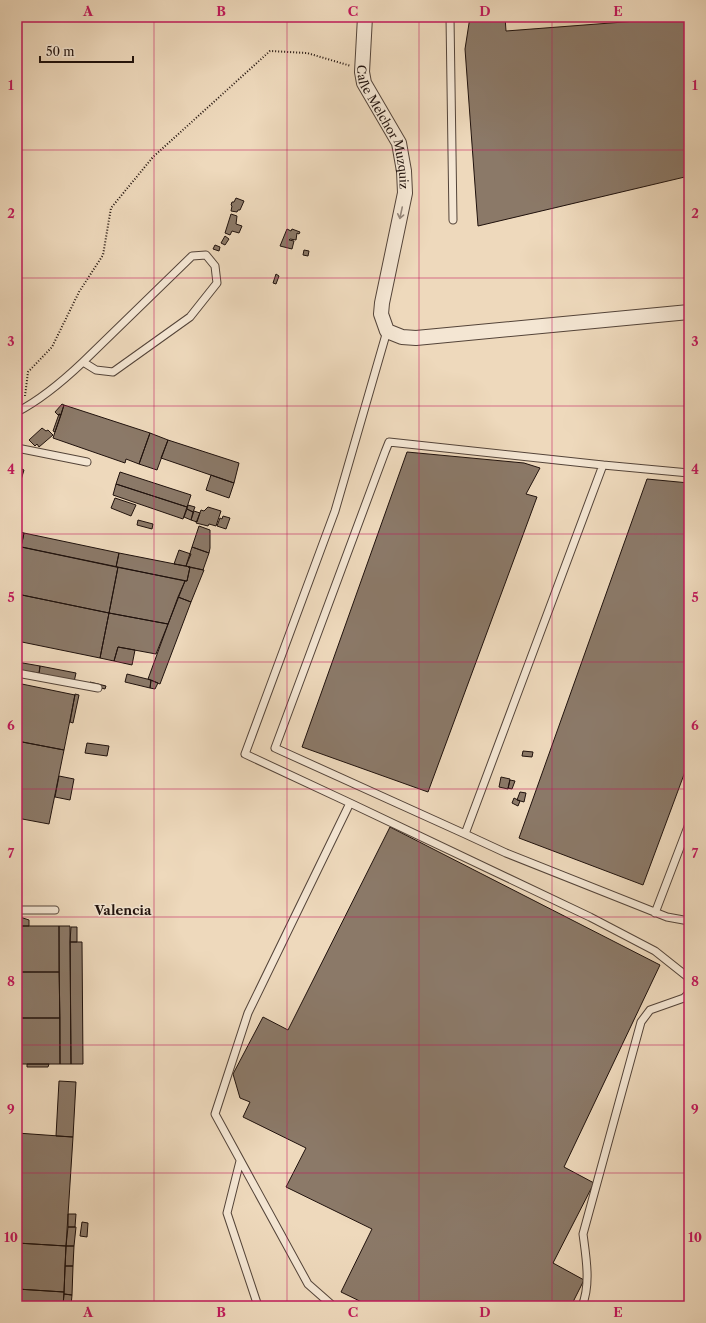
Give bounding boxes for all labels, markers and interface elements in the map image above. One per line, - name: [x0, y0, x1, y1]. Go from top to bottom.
- text: A: [82, 3, 94, 19]
- text: B: [216, 3, 226, 19]
- text: C: [348, 3, 358, 19]
- text: D: [479, 3, 491, 19]
- text: E: [613, 3, 623, 19]
- scale bar: [40, 38, 133, 64]
- text: 50 m: [46, 44, 75, 59]
- street label: Calle Melchor Muzquiz: [354, 64, 412, 189]
- text: 1: [8, 77, 14, 93]
- text: 1: [692, 77, 698, 93]
- text: 2: [7, 205, 15, 221]
- text: 2: [691, 205, 699, 221]
- one-way arrow: [396, 206, 404, 219]
- text: 3: [7, 333, 15, 349]
- text: 3: [691, 333, 699, 349]
- text: 4: [7, 461, 15, 477]
- text: 4: [691, 461, 699, 477]
- text: 5: [7, 589, 15, 605]
- text: 5: [691, 589, 699, 605]
- text: 6: [7, 717, 15, 733]
- text: 6: [691, 717, 699, 733]
- text: 7: [8, 845, 15, 861]
- text: 7: [692, 845, 699, 861]
- district label: Valencia: [94, 902, 152, 918]
- text: 8: [7, 973, 15, 989]
- text: 8: [691, 973, 699, 989]
- text: 9: [7, 1101, 15, 1117]
- text: 9: [691, 1101, 699, 1117]
- text: 10: [4, 1229, 18, 1245]
- text: 10: [688, 1229, 702, 1245]
- text: A: [82, 1304, 94, 1320]
- text: B: [216, 1304, 226, 1320]
- text: C: [348, 1304, 358, 1320]
- text: D: [479, 1304, 491, 1320]
- text: E: [613, 1304, 623, 1320]

